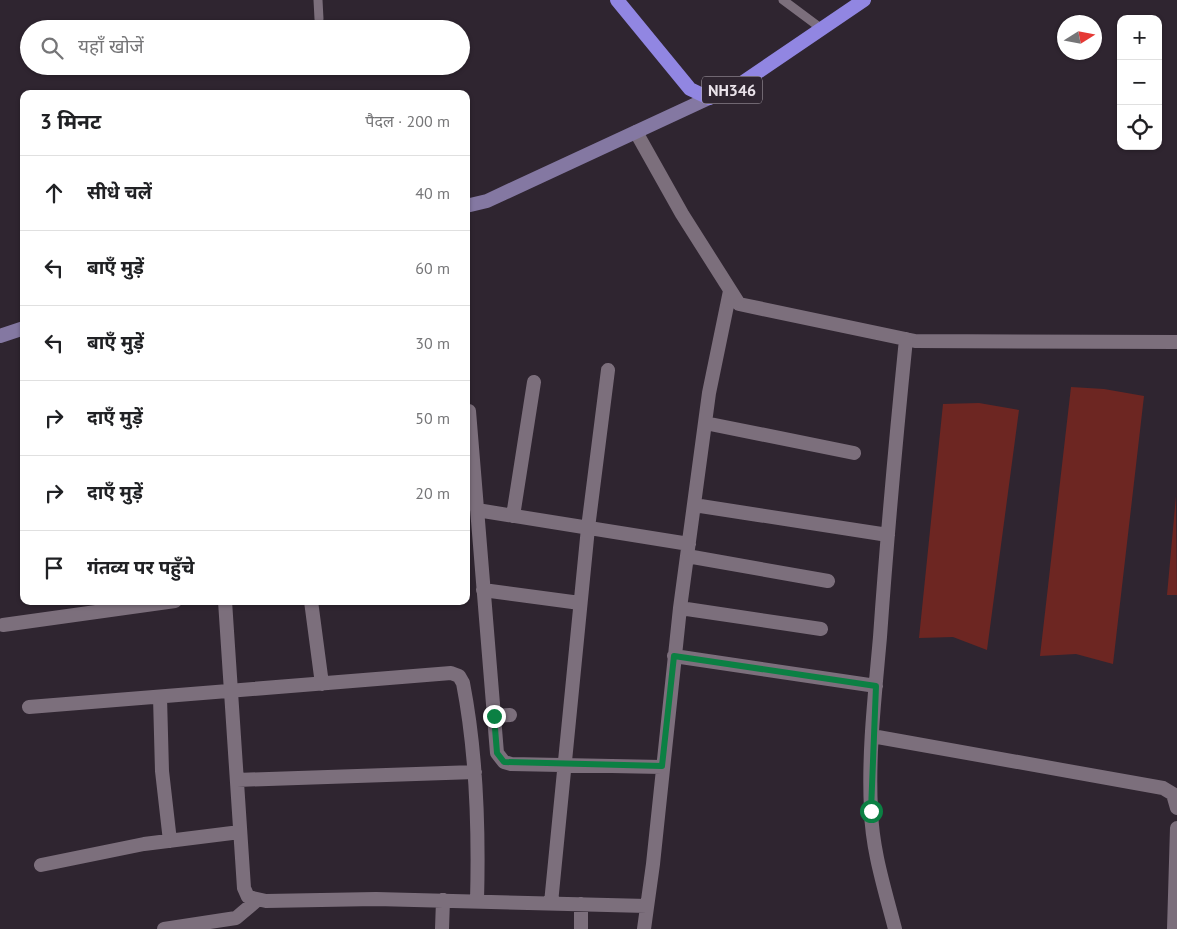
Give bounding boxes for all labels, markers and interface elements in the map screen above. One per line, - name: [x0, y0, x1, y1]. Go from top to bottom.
- north arrow: [1057, 15, 1102, 60]
- map controls: [1117, 15, 1162, 150]
- button: +: [1117, 15, 1162, 60]
- search box: [20, 20, 470, 75]
- icon: search: [38, 34, 66, 62]
- text: यहाँ खोजें: [78, 34, 144, 58]
- button: −: [1117, 60, 1162, 105]
- road number: NH346: [702, 76, 762, 104]
- button: locate: [1117, 105, 1162, 150]
- text: 3 मिनट: [40, 108, 101, 135]
- text: पैदल · 200 m: [365, 111, 450, 131]
- icon: ahead: [40, 179, 68, 207]
- text: सीधे चलें: [87, 180, 152, 204]
- text: 40 m: [415, 183, 450, 203]
- icon: left: [40, 254, 68, 282]
- text: बाएँ मुड़ें: [87, 255, 144, 279]
- text: 60 m: [415, 258, 450, 278]
- icon: left: [40, 329, 68, 357]
- text: बाएँ मुड़ें: [87, 330, 144, 354]
- text: 30 m: [415, 333, 450, 353]
- icon: right: [40, 404, 68, 432]
- text: दाएँ मुड़ें: [87, 405, 143, 429]
- text: 50 m: [415, 408, 450, 428]
- icon: right: [40, 479, 68, 507]
- text: दाएँ मुड़ें: [87, 480, 143, 504]
- text: 20 m: [415, 483, 450, 503]
- icon: arrive: [40, 554, 68, 582]
- text: गंतव्य पर पहुँचे: [87, 555, 194, 579]
- route end: [483, 705, 506, 728]
- route start: [860, 800, 883, 823]

